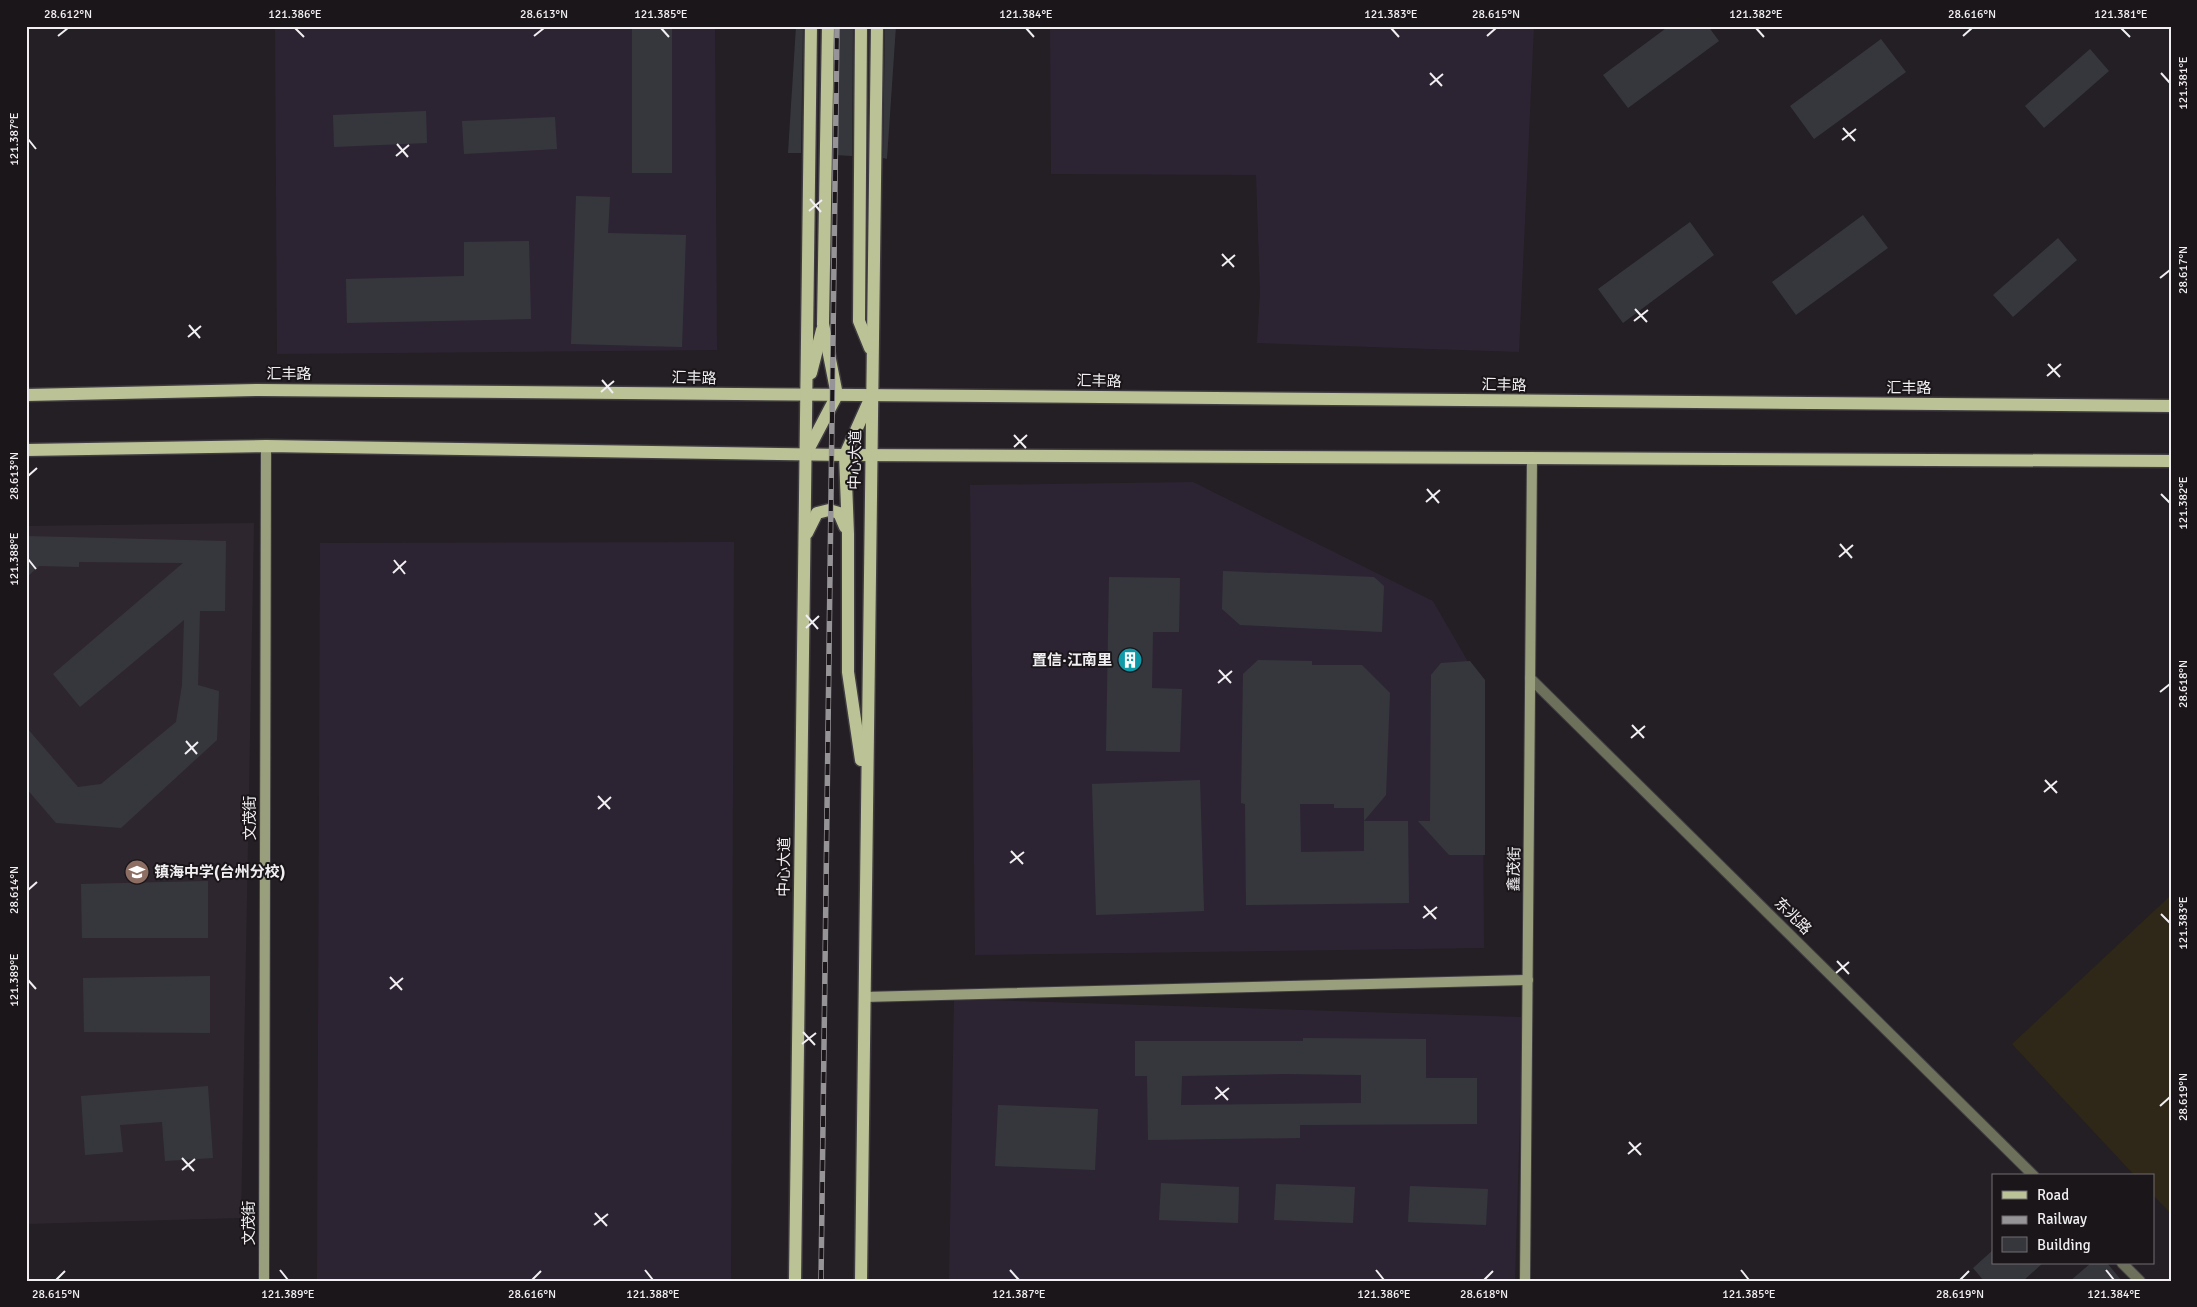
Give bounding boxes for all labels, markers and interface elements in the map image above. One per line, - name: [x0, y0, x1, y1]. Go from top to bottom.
- text: 28.612°N: [44, 7, 92, 22]
- text: 121.386°E: [268, 7, 322, 22]
- text: 28.613°N: [520, 7, 568, 22]
- text: 121.385°E: [634, 7, 688, 22]
- text: 121.384°E: [999, 7, 1053, 22]
- text: 121.383°E: [1364, 7, 1418, 22]
- text: 28.615°N: [1472, 7, 1520, 22]
- text: 121.382°E: [1729, 7, 1783, 22]
- text: 28.616°N: [1948, 7, 1996, 22]
- text: 121.381°E: [2094, 7, 2148, 22]
- text: 121.381°E: [2176, 56, 2191, 110]
- text: 121.387°E: [7, 112, 22, 166]
- text: 28.617°N: [2176, 246, 2191, 294]
- street label: 汇丰路: [266, 365, 312, 383]
- street label: 汇丰路: [671, 369, 717, 387]
- street label: 汇丰路: [1076, 372, 1122, 390]
- street label: 汇丰路: [1481, 376, 1527, 394]
- street label: 汇丰路: [1886, 379, 1932, 397]
- street label: 中心大道: [845, 430, 865, 490]
- text: 28.613°N: [7, 452, 22, 500]
- text: 121.382°E: [2176, 476, 2191, 530]
- text: 121.388°E: [7, 532, 22, 586]
- building icon: 置信·江南里: [1117, 647, 1143, 673]
- place label: 置信·江南里: [1032, 651, 1112, 669]
- text: 28.618°N: [2176, 660, 2191, 708]
- street label: 文茂街: [241, 795, 259, 841]
- street label: 中心大道: [774, 837, 794, 897]
- street label: 鑫茂街: [1505, 846, 1523, 892]
- school or university icon: 镇海中学(台州分校): [124, 859, 150, 885]
- place label: 镇海中学(台州分校): [154, 863, 285, 881]
- text: 28.614°N: [7, 866, 22, 914]
- street label: 东兆路: [1771, 894, 1815, 938]
- text: 121.383°E: [2176, 896, 2191, 950]
- text: 121.389°E: [7, 953, 22, 1007]
- text: 28.619°N: [2176, 1073, 2191, 1121]
- legend: [1992, 1174, 2154, 1264]
- text: Road: [2037, 1186, 2069, 1204]
- street label: 文茂街: [240, 1200, 258, 1246]
- text: Railway: [2037, 1210, 2087, 1228]
- text: Building: [2037, 1236, 2091, 1254]
- text: 28.615°N: [32, 1287, 80, 1302]
- text: 121.389°E: [261, 1287, 315, 1302]
- text: 28.616°N: [508, 1287, 556, 1302]
- text: 121.388°E: [626, 1287, 680, 1302]
- text: 121.387°E: [992, 1287, 1046, 1302]
- text: 121.386°E: [1357, 1287, 1411, 1302]
- text: 28.618°N: [1460, 1287, 1508, 1302]
- text: 121.385°E: [1722, 1287, 1776, 1302]
- text: 28.619°N: [1936, 1287, 1984, 1302]
- text: 121.384°E: [2087, 1287, 2141, 1302]

